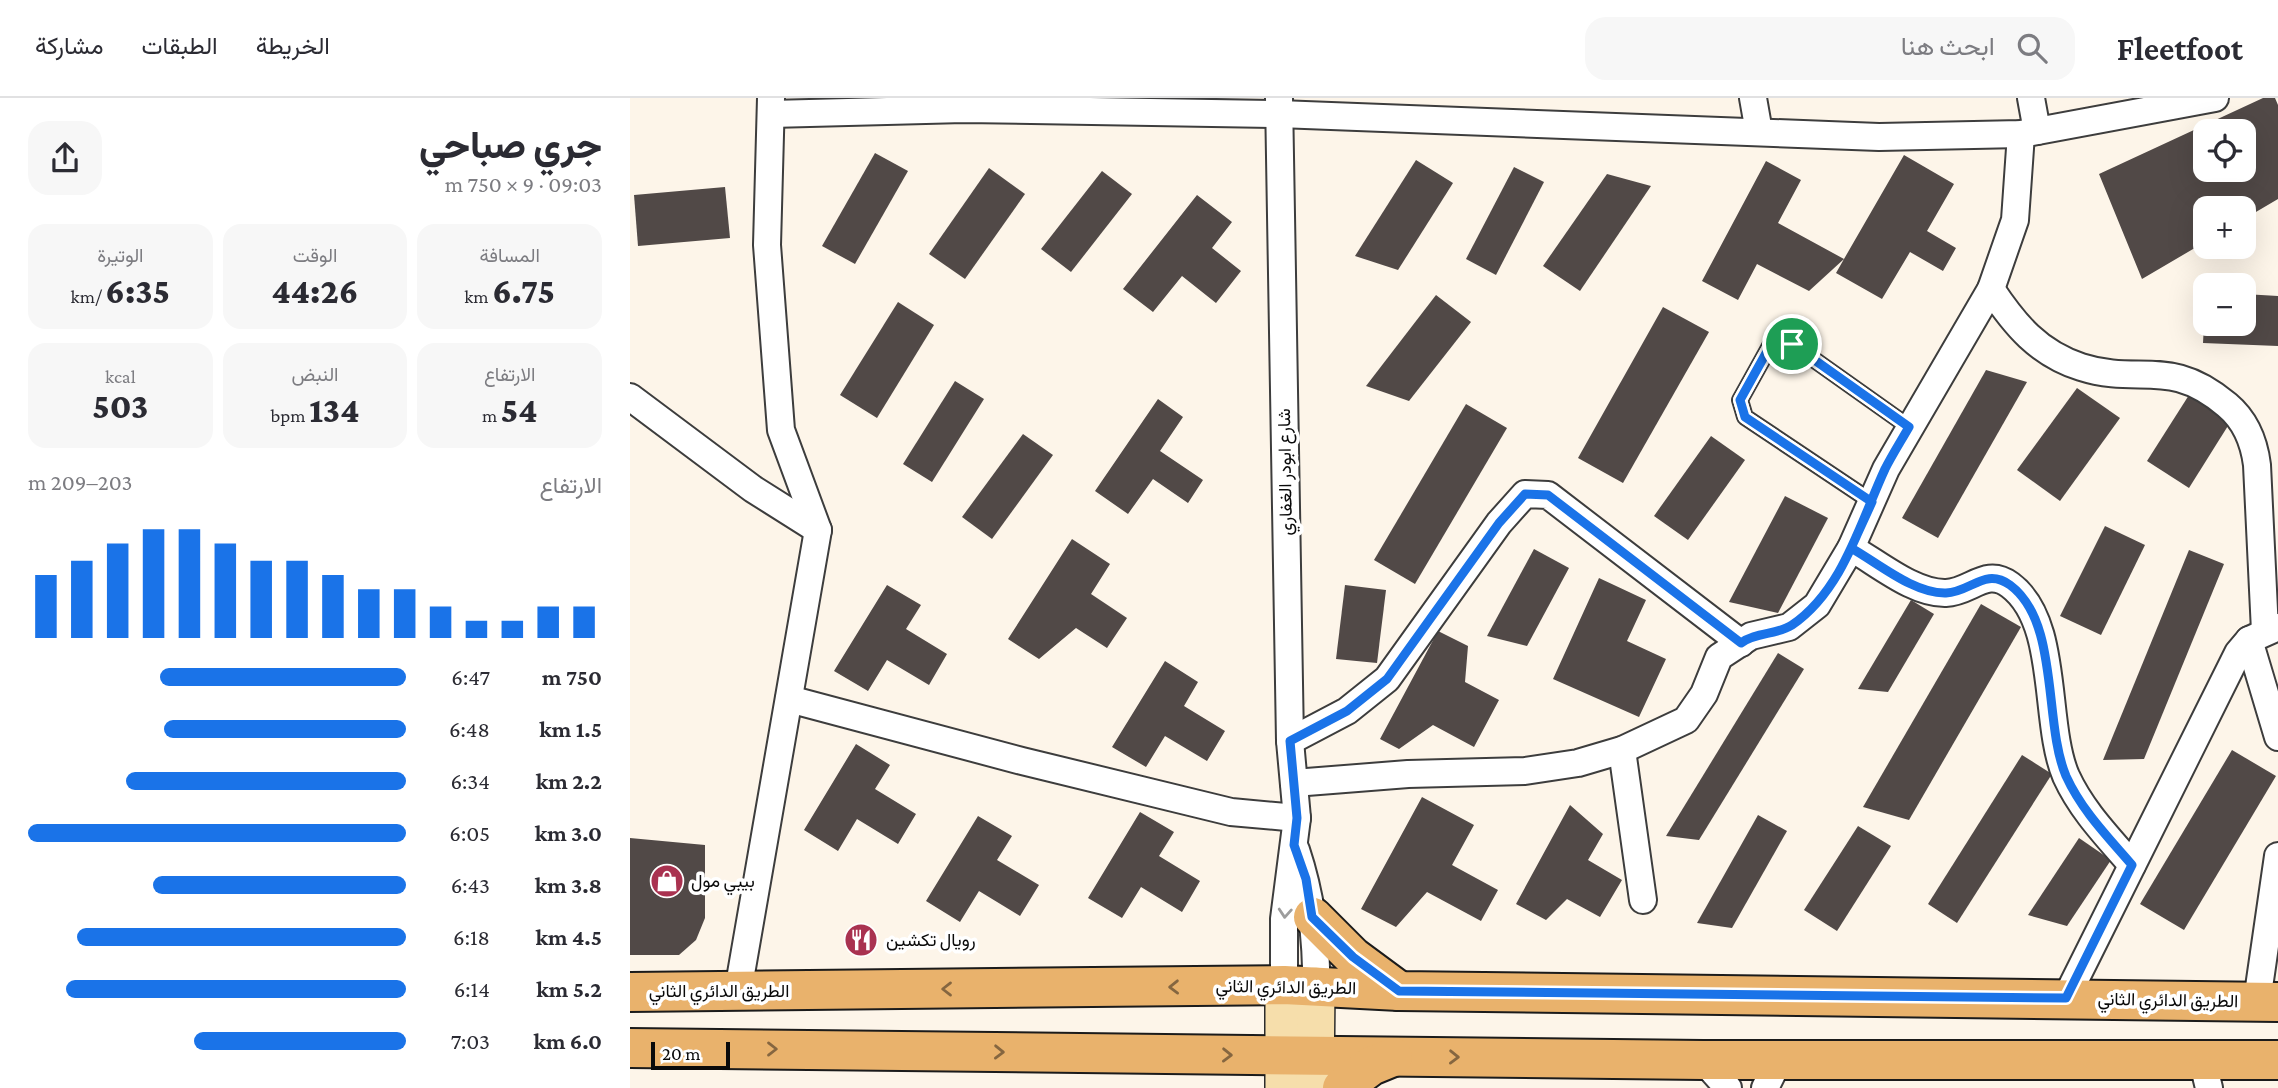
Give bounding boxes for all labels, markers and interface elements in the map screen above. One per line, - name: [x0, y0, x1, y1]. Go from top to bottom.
- search box: [1585, 17, 2075, 80]
- icon: search: [2013, 29, 2051, 67]
- text: Fleetfoot: [2117, 30, 2243, 67]
- text: مشاركة: [35, 32, 103, 59]
- text: الطبقات: [141, 32, 218, 59]
- text: الخريطة: [256, 32, 330, 59]
- text: ابحث هنا: [1901, 32, 1995, 61]
- map controls: [2193, 119, 2256, 336]
- button: locate: [2193, 119, 2256, 182]
- button: share: [28, 121, 102, 195]
- text: جري صباحي: [419, 124, 602, 166]
- text: 09:03 · 9 × 750 m: [445, 171, 602, 197]
- button: +: [2193, 196, 2256, 259]
- text: الوتيرة: [97, 245, 144, 266]
- text: الوقت: [293, 245, 337, 266]
- text: المسافة: [480, 245, 540, 266]
- text: 6:35: [105, 272, 170, 311]
- text: 44:26: [272, 272, 358, 311]
- text: 6.75: [492, 272, 555, 311]
- button: −: [2193, 273, 2256, 336]
- text: /km: [71, 286, 105, 307]
- text: km: [464, 286, 492, 307]
- pin: [1762, 314, 1822, 374]
- icon: arrive: [1773, 325, 1811, 363]
- text: النبض: [292, 364, 339, 385]
- text: الارتفاع: [484, 364, 535, 385]
- text: kcal: [105, 366, 136, 387]
- text: 503: [92, 387, 148, 426]
- text: 134: [309, 391, 359, 430]
- text: 54: [501, 391, 537, 430]
- text: bpm: [271, 405, 309, 426]
- text: m: [482, 405, 501, 426]
- street label: شارع ابودر الغفاري: [1274, 408, 1301, 536]
- text: 203–209 m: [28, 469, 132, 495]
- text: الارتفاع: [540, 472, 602, 498]
- text: 6:47: [451, 664, 490, 690]
- text: 750 m: [542, 664, 602, 690]
- text: 6:48: [449, 716, 490, 742]
- text: 1.5 km: [539, 716, 602, 742]
- text: 6:34: [450, 768, 490, 794]
- text: 2.2 km: [536, 768, 602, 794]
- text: 6:05: [449, 820, 490, 846]
- text: 3.0 km: [535, 820, 602, 846]
- shop icon: بيبي مول: [648, 862, 686, 900]
- place label: بيبي مول: [691, 871, 755, 896]
- text: 6:43: [451, 872, 490, 898]
- text: 3.8 km: [535, 872, 602, 898]
- one-way arrow: [1278, 907, 1293, 918]
- restaurant icon: رويال تكشين: [842, 921, 880, 959]
- text: 6:18: [453, 924, 490, 950]
- text: 4.5 km: [536, 924, 602, 950]
- place label: رويال تكشين: [886, 930, 976, 951]
- text: 6:14: [454, 976, 490, 1002]
- text: 5.2 km: [536, 976, 602, 1002]
- street label: الطريق الدائري الثاني: [1215, 976, 1357, 1003]
- one-way arrow: [1168, 979, 1179, 994]
- street label: الطريق الدائري الثاني: [649, 981, 789, 1006]
- one-way arrow: [941, 982, 952, 997]
- street label: الطريق الدائري الثاني: [2097, 989, 2239, 1016]
- text: 7:03: [451, 1028, 490, 1054]
- text: 6.0 km: [533, 1028, 602, 1054]
- scale bar: [651, 1039, 730, 1071]
- one-way arrow: [767, 1041, 777, 1057]
- text: 20 m: [662, 1043, 701, 1064]
- one-way arrow: [994, 1044, 1005, 1060]
- one-way arrow: [1222, 1047, 1232, 1063]
- one-way arrow: [1449, 1049, 1460, 1065]

